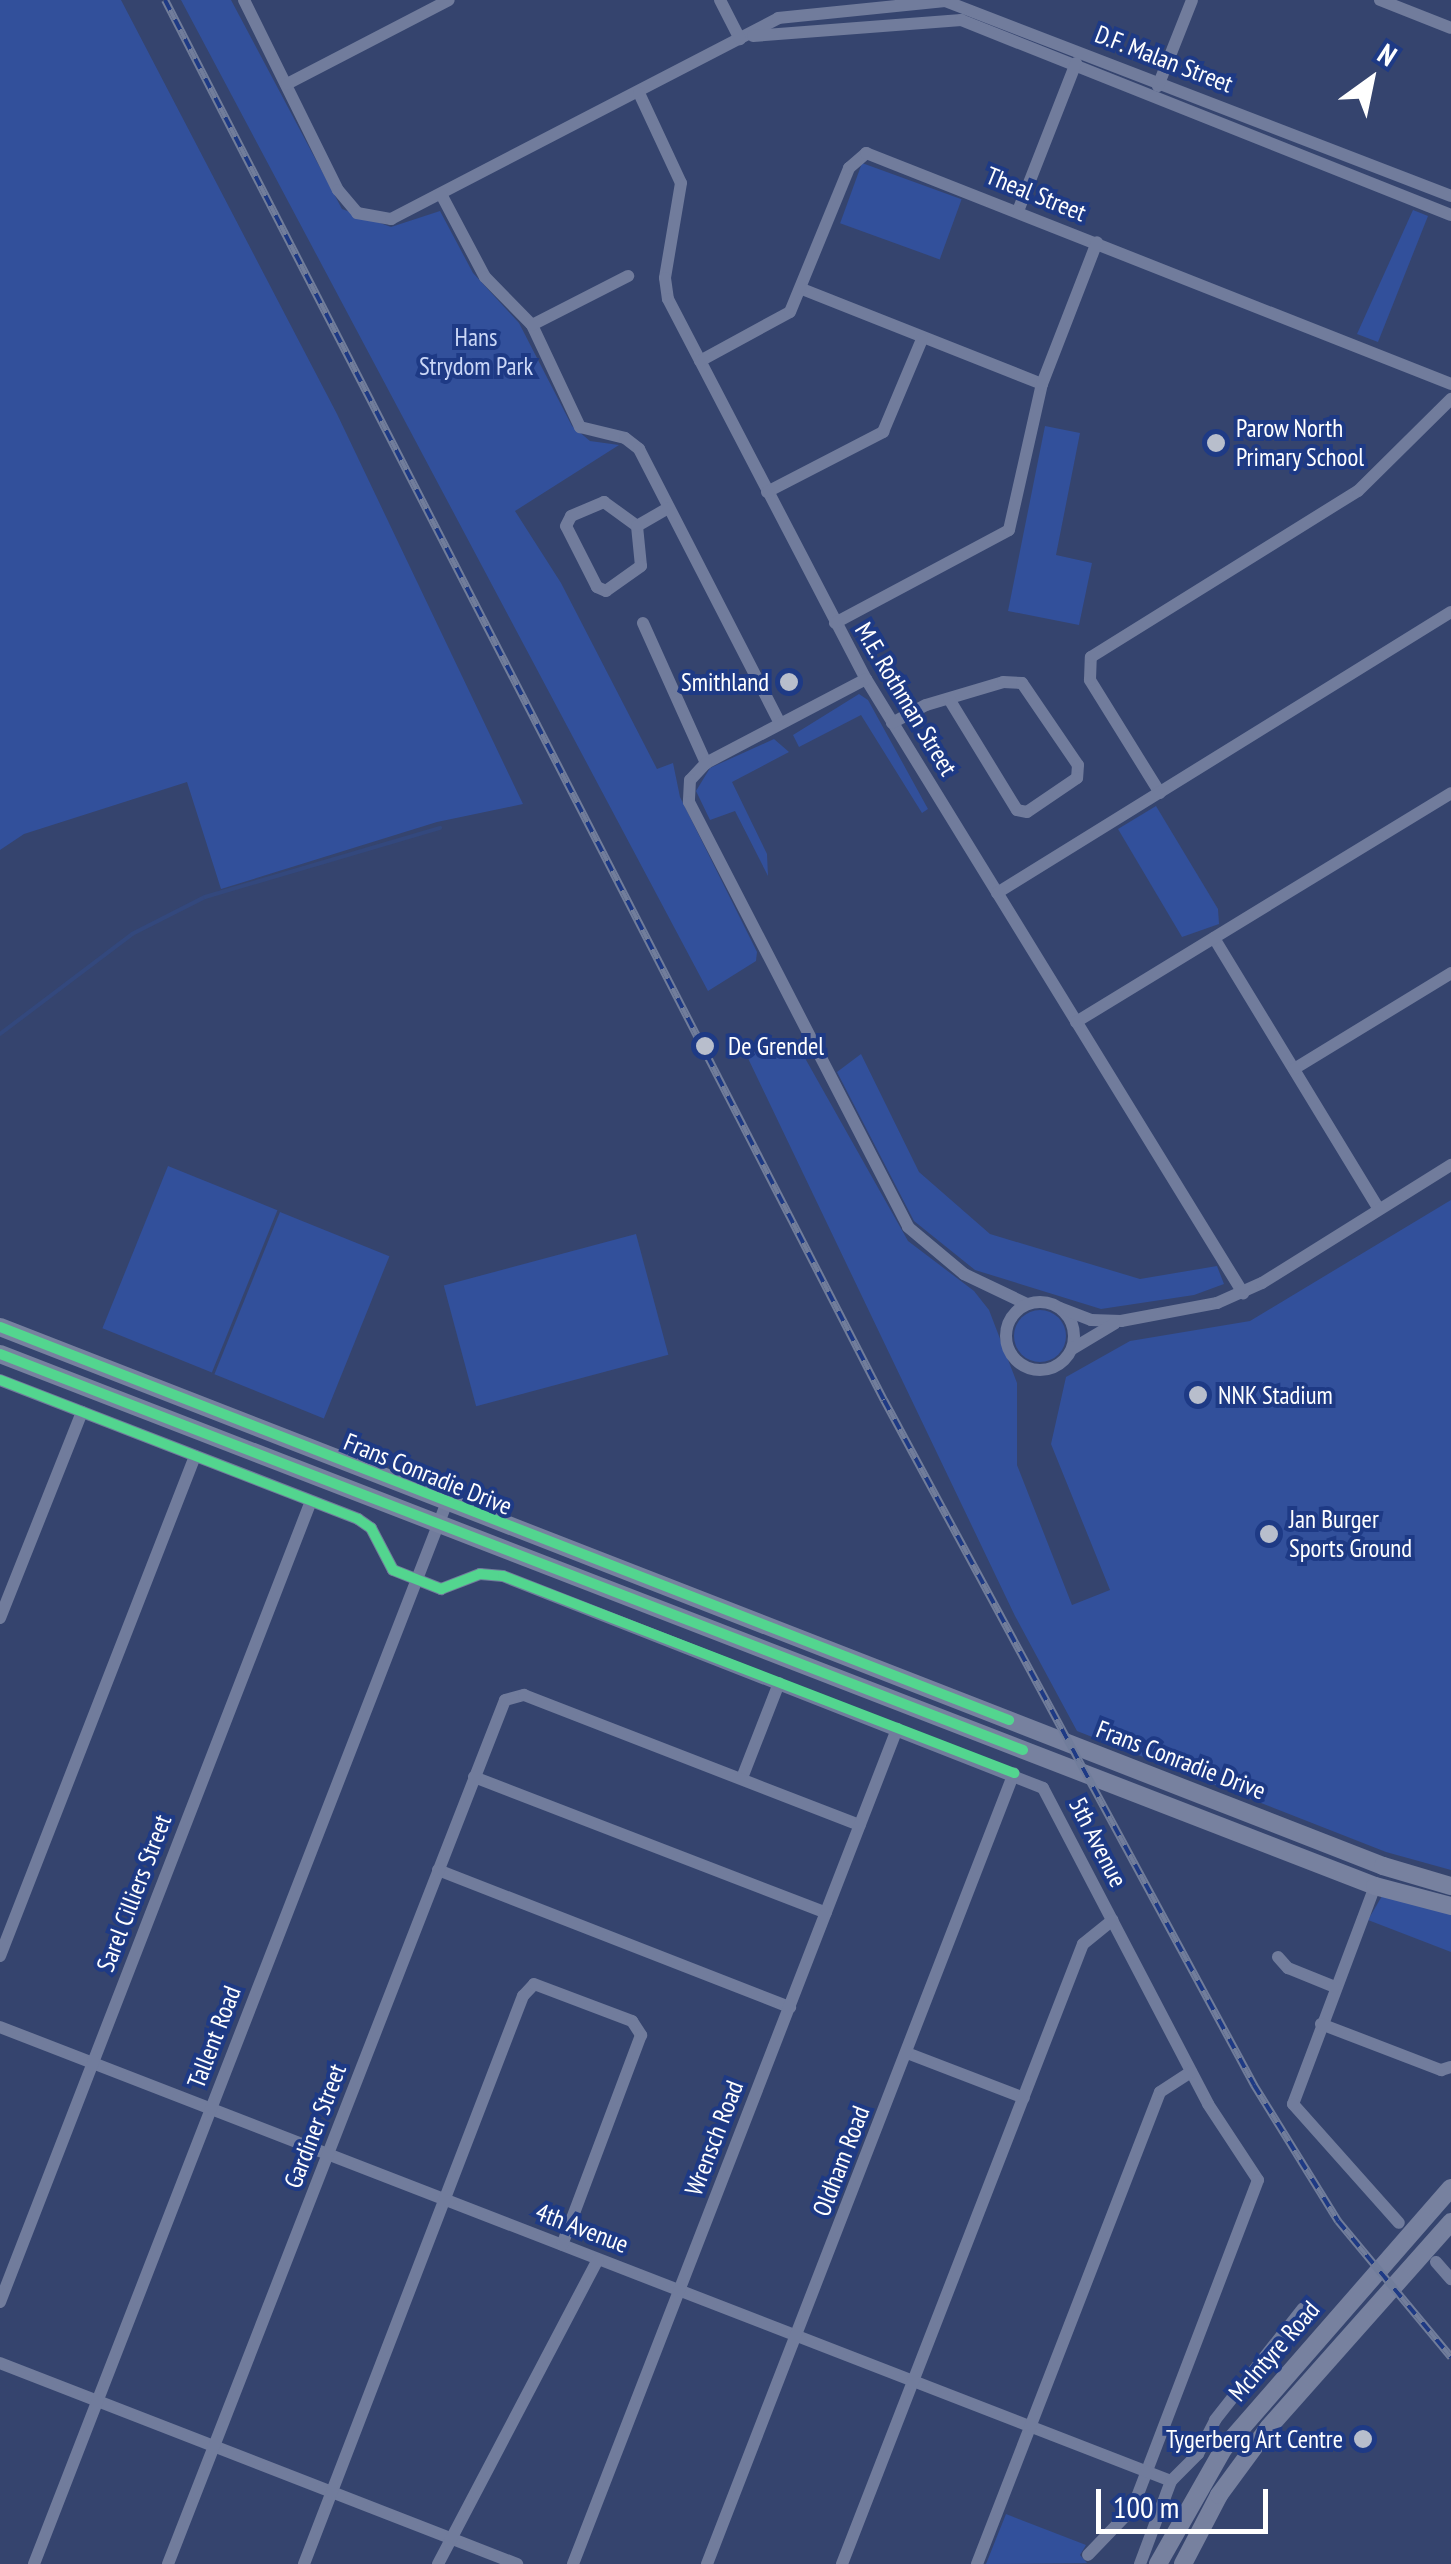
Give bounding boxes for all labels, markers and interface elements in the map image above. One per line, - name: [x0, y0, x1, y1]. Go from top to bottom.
- street label: D.F. Malan Street: [1090, 19, 1238, 99]
- north arrow: [1321, 30, 1421, 130]
- text: N: [1371, 35, 1404, 74]
- street label: Theal Street: [982, 160, 1090, 228]
- park label: Hans Strydom Park: [419, 323, 533, 382]
- place label: Parow North Primary School: [1236, 414, 1365, 473]
- marker: Parow North Primary School: [1205, 432, 1227, 454]
- street label: M.E. Rothman Street: [848, 616, 964, 782]
- place label: Smithland: [681, 667, 769, 697]
- marker: Smithland: [778, 671, 800, 693]
- place label: De Grendel: [728, 1031, 824, 1061]
- marker: De Grendel: [692, 1033, 718, 1059]
- place label: NNK Stadium: [1218, 1380, 1333, 1410]
- marker: NNK Stadium: [1187, 1384, 1209, 1406]
- street label: Frans Conradie Drive: [340, 1427, 516, 1521]
- place label: Jan Burger Sports Ground: [1289, 1505, 1412, 1564]
- marker: Jan Burger Sports Ground: [1258, 1523, 1280, 1545]
- street label: Frans Conradie Drive: [1092, 1714, 1270, 1806]
- street label: 5th Avenue: [1062, 1792, 1134, 1892]
- street label: Sarel Cilliers Street: [90, 1810, 178, 1976]
- street label: Tallent Road: [181, 1982, 247, 2092]
- street label: Gardiner Street: [278, 2060, 352, 2192]
- street label: Wrensch Road: [678, 2076, 750, 2200]
- street label: Oldham Road: [806, 2102, 876, 2220]
- street label: 4th Avenue: [531, 2196, 633, 2260]
- street label: McIntyre Road: [1222, 2295, 1326, 2407]
- place label: Tygerberg Art Centre: [1165, 2424, 1343, 2454]
- marker: Tygerberg Art Centre: [1352, 2428, 1374, 2450]
- scale bar: [1101, 2469, 1274, 2531]
- text: 100 m: [1113, 2487, 1179, 2526]

